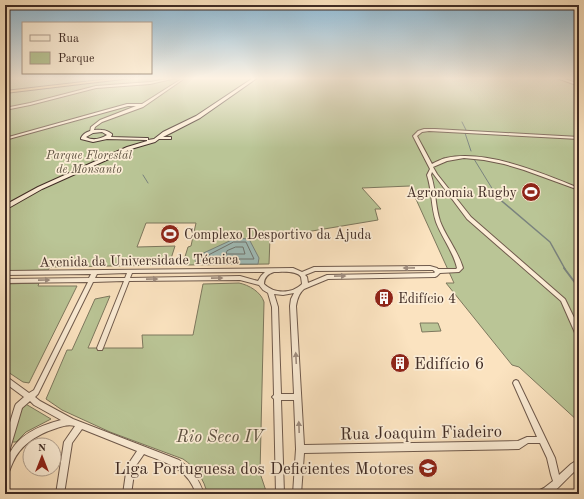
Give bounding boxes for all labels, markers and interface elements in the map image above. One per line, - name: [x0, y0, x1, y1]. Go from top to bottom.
- legend: [22, 22, 152, 74]
- text: Rua: [58, 33, 79, 45]
- text: Parque: [58, 53, 95, 65]
- park label: Parque Florestal de Monsanto: [45, 150, 132, 176]
- sports icon: Agronomia Rugby: [520, 181, 542, 203]
- place label: Agronomia Rugby: [406, 186, 518, 200]
- sports icon: Complexo Desportivo da Ajuda: [159, 223, 181, 245]
- place label: Complexo Desportivo da Ajuda: [184, 228, 371, 242]
- street label: Avenida da Universidade Técnica: [39, 252, 239, 270]
- one-way arrow: [402, 265, 415, 271]
- one-way arrow: [334, 273, 347, 279]
- one-way arrow: [211, 275, 224, 281]
- one-way arrow: [146, 276, 159, 282]
- one-way arrow: [38, 277, 51, 283]
- building icon: Edifício 4: [373, 287, 395, 309]
- place label: Edifício 4: [398, 292, 456, 306]
- one-way arrow: [292, 352, 299, 364]
- building icon: Edifício 6: [389, 352, 411, 374]
- place label: Edifício 6: [414, 356, 484, 373]
- one-way arrow: [296, 420, 302, 433]
- street label: Rua Joaquim Fiadeiro: [340, 424, 502, 443]
- park label: Rio Seco IV: [175, 429, 266, 446]
- north arrow: [22, 437, 62, 477]
- text: N: [38, 443, 47, 454]
- school or university icon: Liga Portuguesa dos Deficientes Motores: [417, 457, 439, 479]
- place label: Liga Portuguesa dos Deficientes Motores: [114, 461, 414, 478]

